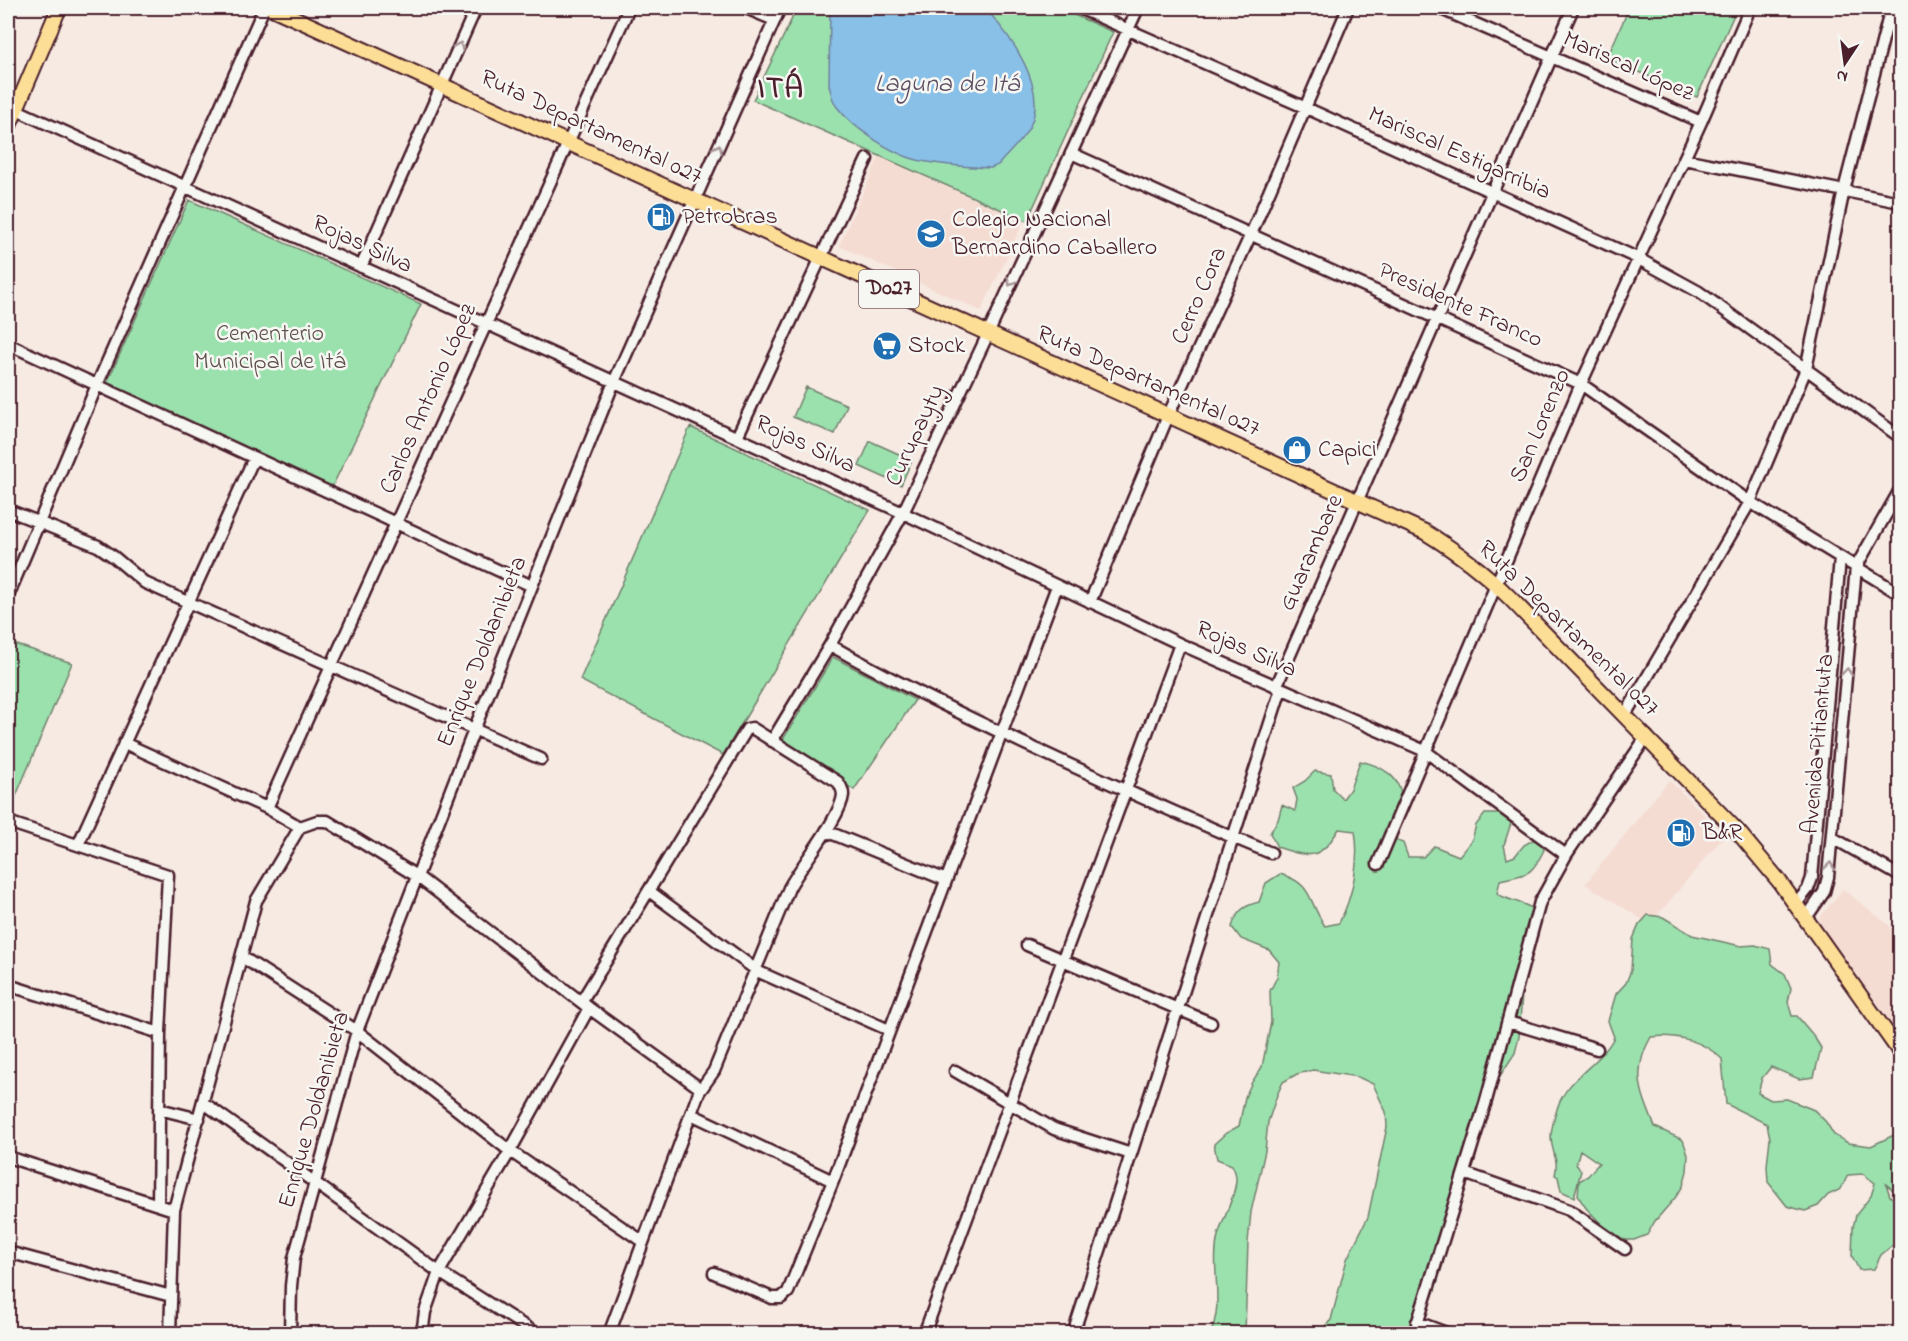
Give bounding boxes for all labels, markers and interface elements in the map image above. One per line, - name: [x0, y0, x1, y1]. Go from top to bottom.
- street label: Mariscal López: [1557, 22, 1700, 112]
- north arrow: [1815, 33, 1875, 93]
- one-way arrow: [452, 41, 464, 52]
- street label: Ruta Departamental 027: [474, 61, 708, 195]
- text: N: [1834, 63, 1850, 89]
- water label: Laguna de Itá: [875, 66, 1021, 104]
- district label: ITÁ: [757, 67, 805, 112]
- street label: Mariscal Estigarribia: [1362, 98, 1556, 210]
- one-way arrow: [711, 143, 723, 154]
- place label: Petrobras: [682, 200, 778, 235]
- fuel station icon: Petrobras: [645, 201, 677, 233]
- place label: Colegio Nacional Bernardino Caballero: [951, 203, 1157, 266]
- street label: Rojas Silva: [306, 206, 418, 284]
- school or university icon: Colegio Nacional Bernardino Caballero: [915, 218, 947, 250]
- street label: Cerro Cora: [1163, 242, 1237, 350]
- street label: Presidente Franco: [1372, 254, 1548, 358]
- road number: D027: [859, 270, 919, 308]
- one-way arrow: [1007, 276, 1019, 287]
- street label: Carlos Antonio López: [371, 297, 487, 500]
- park label: Cementerio Municipal de Itá: [194, 317, 346, 380]
- street label: Ruta Departamental 027: [1031, 317, 1265, 447]
- place label: Stock: [908, 329, 966, 364]
- supermarket icon: Stock: [871, 330, 903, 362]
- street label: San Lorenzo: [1501, 364, 1581, 488]
- street label: Curupayty: [877, 379, 956, 493]
- street label: Rojas Silva: [749, 406, 861, 484]
- place label: Capici: [1318, 433, 1377, 468]
- shop icon: Capici: [1281, 434, 1313, 466]
- street label: Guarambare: [1271, 489, 1353, 617]
- street label: Ruta Departamental 027: [1469, 533, 1667, 725]
- street label: Enrique Doldanibieta: [429, 551, 537, 753]
- street label: Rojas Silva: [1190, 612, 1302, 688]
- street label: Avenida Pitiantuta: [1794, 652, 1844, 836]
- one-way arrow: [1840, 667, 1853, 676]
- place label: B&R: [1701, 816, 1743, 851]
- fuel station icon: B&R: [1665, 817, 1697, 849]
- one-way arrow: [1823, 862, 1835, 871]
- street label: Enrique Doldanibieta: [270, 1007, 360, 1213]

